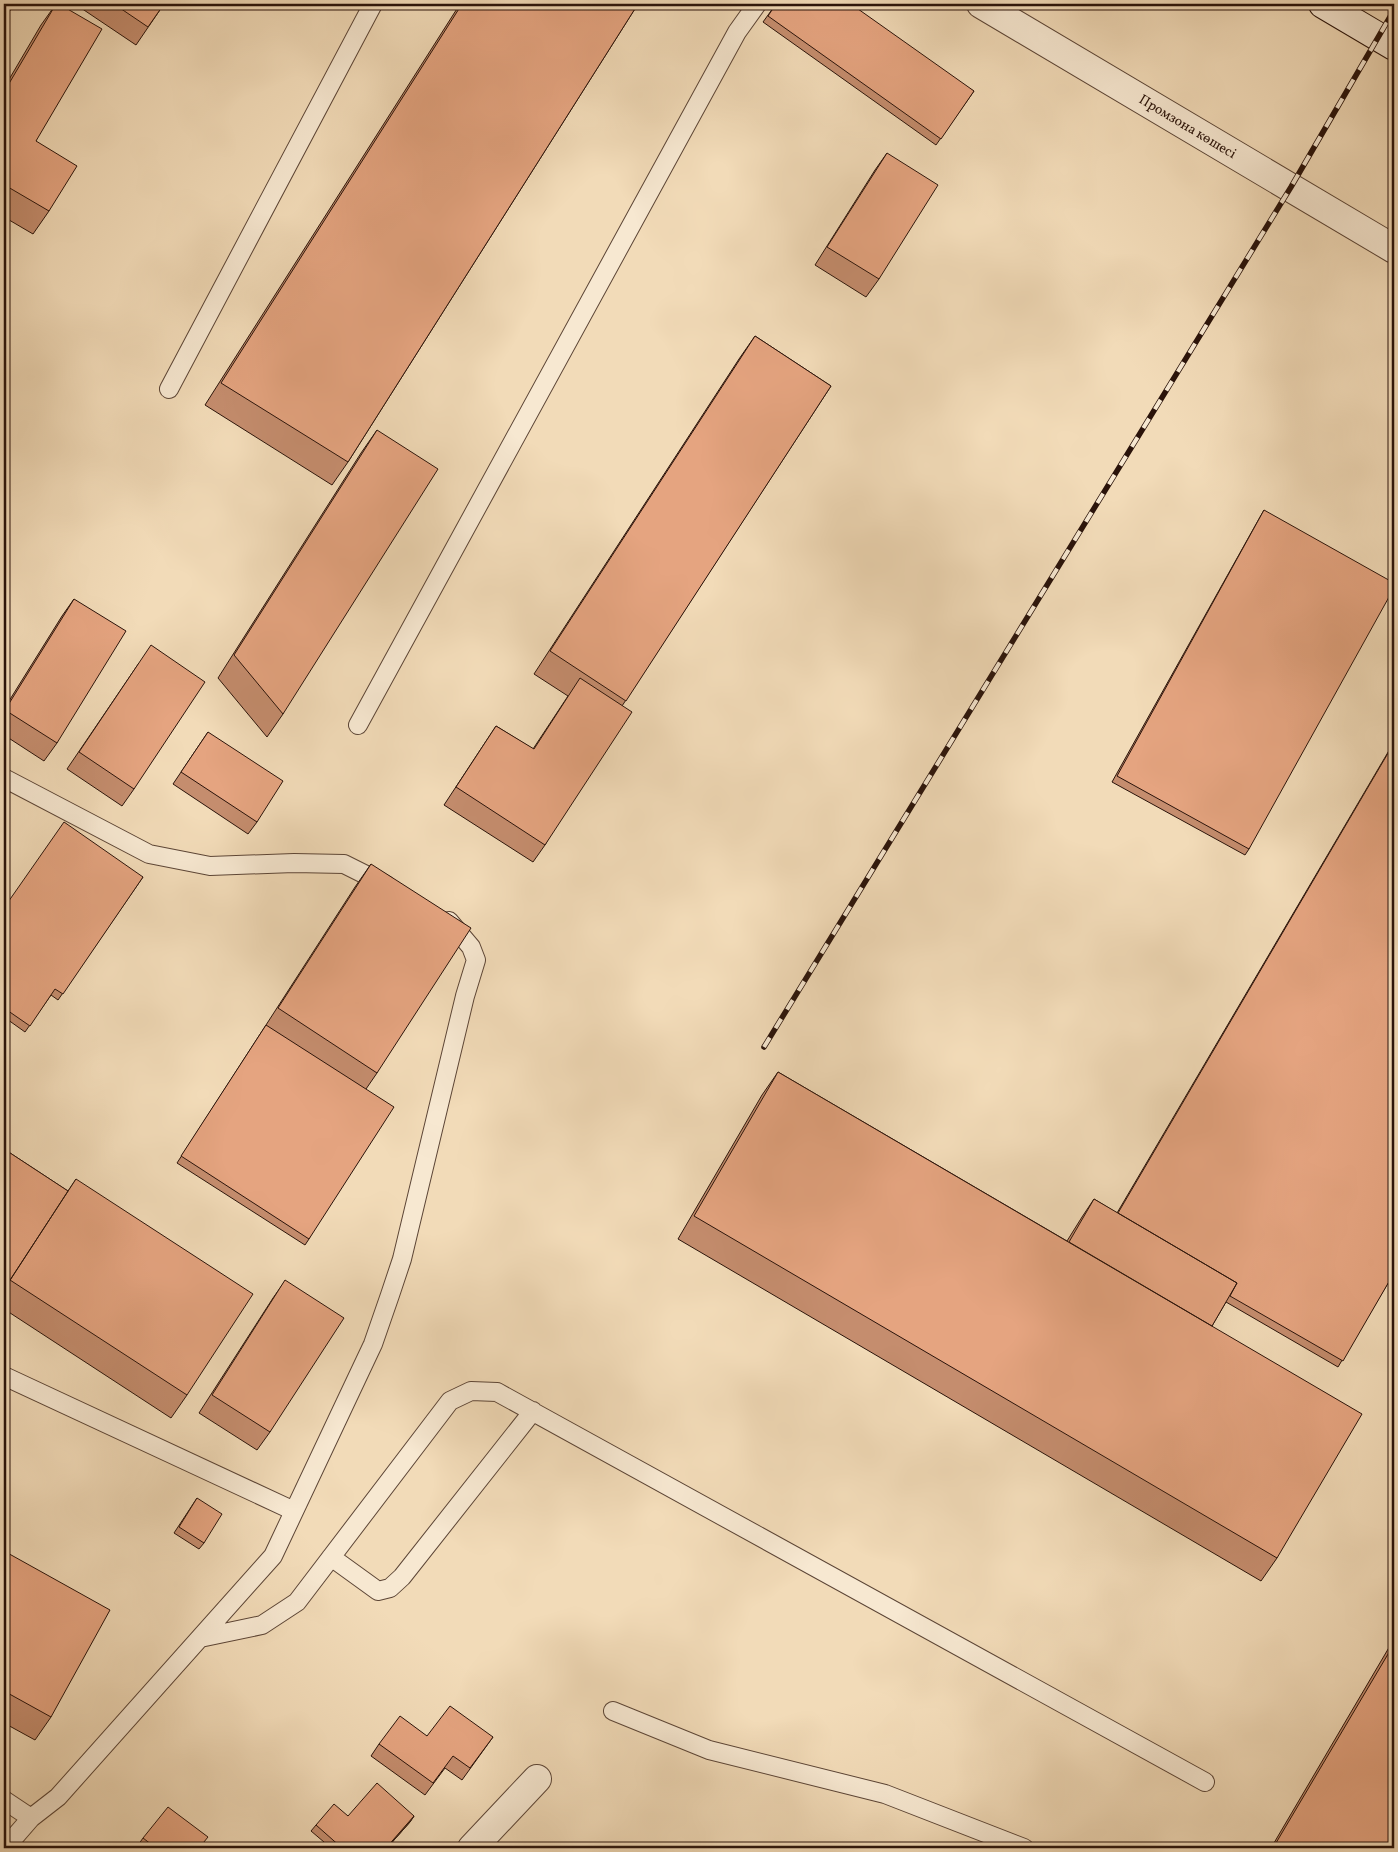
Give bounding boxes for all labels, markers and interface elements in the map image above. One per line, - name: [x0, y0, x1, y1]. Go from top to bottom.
- street label: Промзона көшесі: [1135, 91, 1239, 164]

